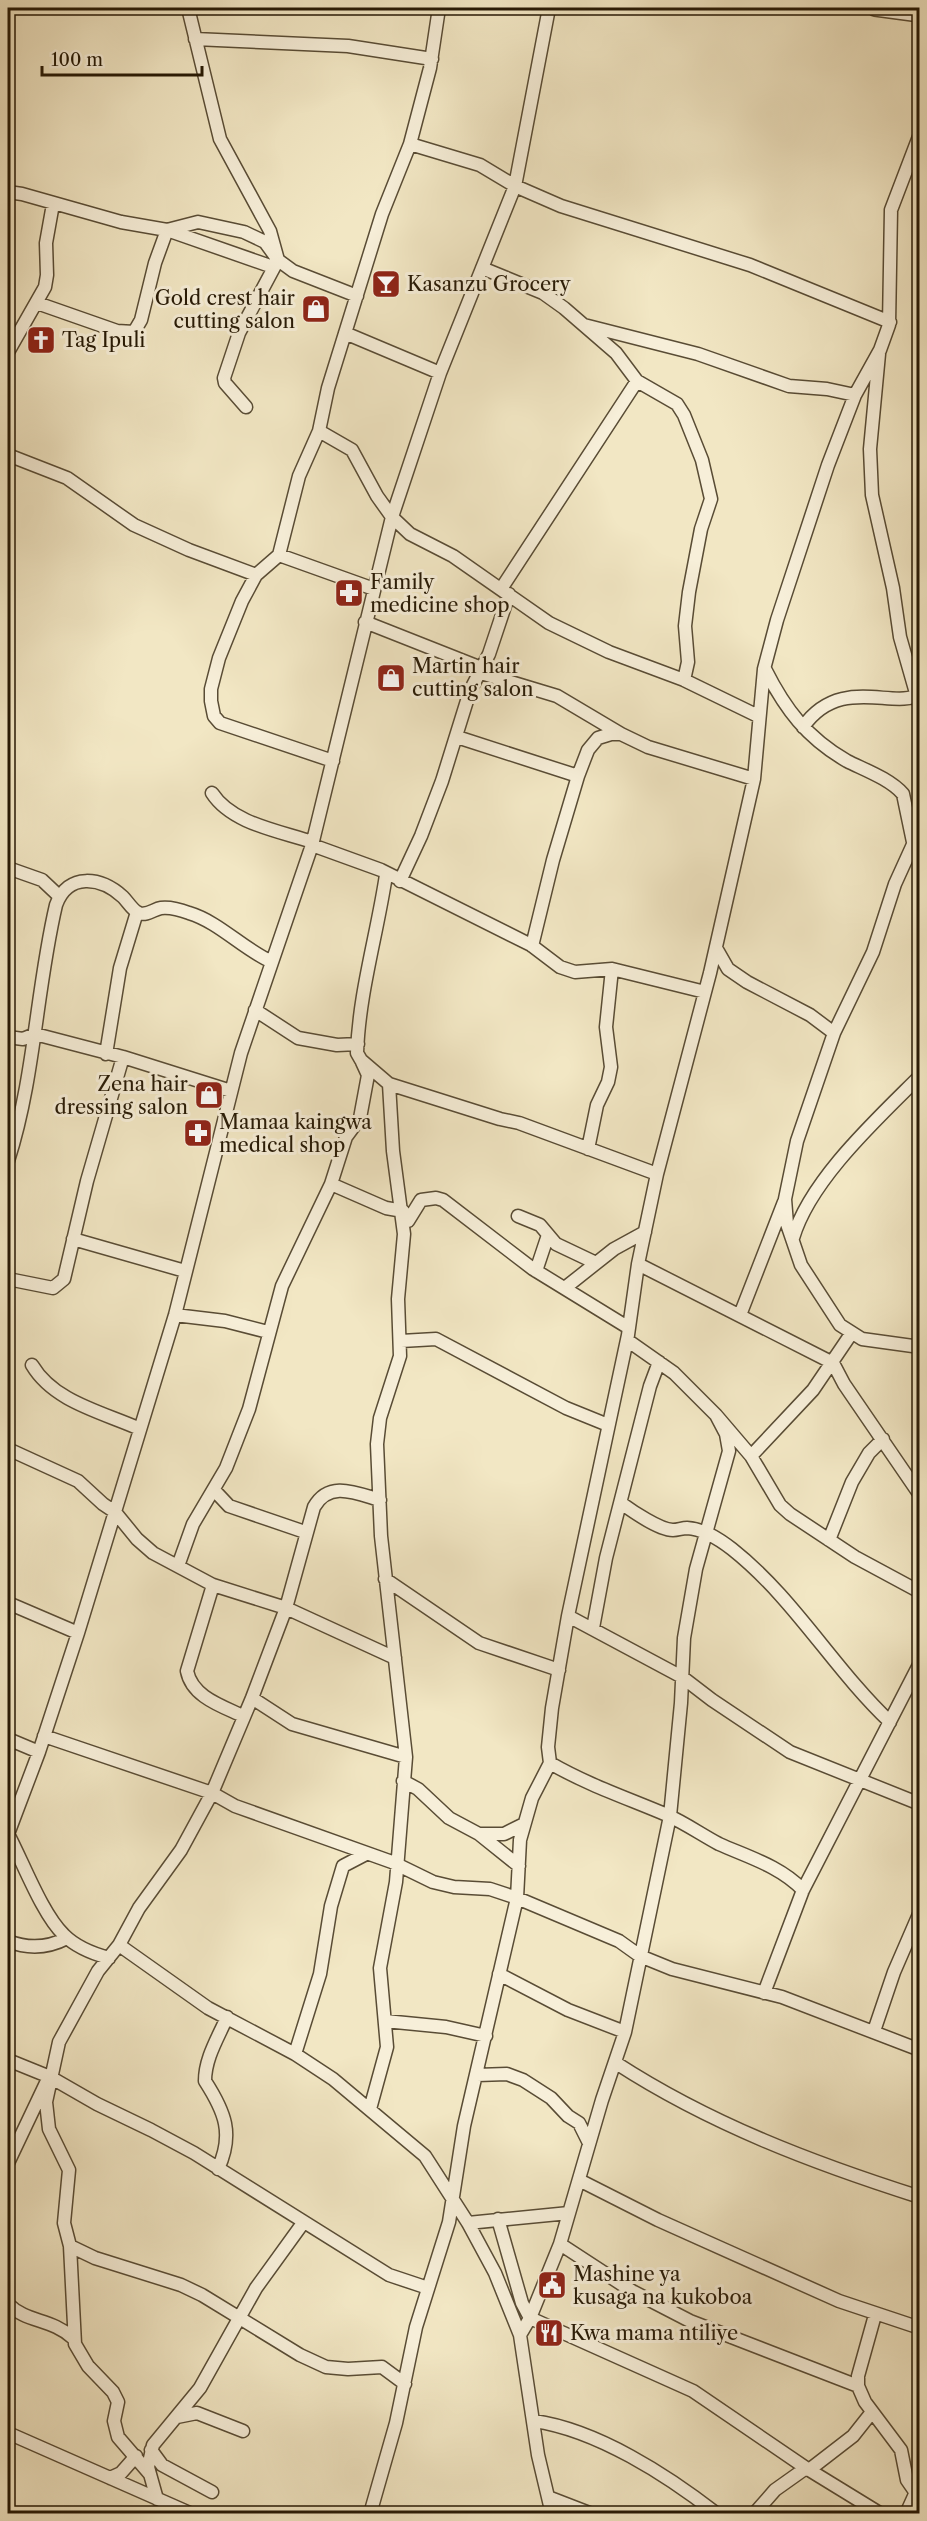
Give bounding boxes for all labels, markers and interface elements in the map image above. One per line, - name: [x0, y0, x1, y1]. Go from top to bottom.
- scale bar: [42, 39, 202, 77]
- text: 100 m: [51, 49, 103, 71]
- bar icon: Kasanzu Grocery: [370, 268, 402, 300]
- place label: Kasanzu Grocery: [407, 272, 572, 296]
- place label: Gold crest hair cutting salon: [155, 286, 296, 333]
- shop icon: Gold crest hair cutting salon: [300, 293, 332, 325]
- church icon: Tag Ipuli: [25, 324, 57, 356]
- place label: Tag Ipuli: [62, 328, 145, 352]
- place label: Family medicine shop: [370, 570, 510, 617]
- pharmacy icon: Family medicine shop: [333, 577, 365, 609]
- place label: Martin hair cutting salon: [412, 654, 534, 701]
- shop icon: Martin hair cutting salon: [375, 662, 407, 694]
- place label: Zena hair dressing salon: [55, 1072, 189, 1119]
- shop icon: Zena hair dressing salon: [193, 1079, 225, 1111]
- place label: Mamaa kaingwa medical shop: [219, 1110, 372, 1157]
- pharmacy icon: Mamaa kaingwa medical shop: [182, 1117, 214, 1149]
- place label: Mashine ya kusaga na kukoboa: [573, 2262, 753, 2309]
- public building icon: Mashine ya kusaga na kukoboa: [536, 2269, 568, 2301]
- restaurant icon: Kwa mama ntiliye: [533, 2317, 565, 2349]
- place label: Kwa mama ntiliye: [570, 2321, 738, 2345]

